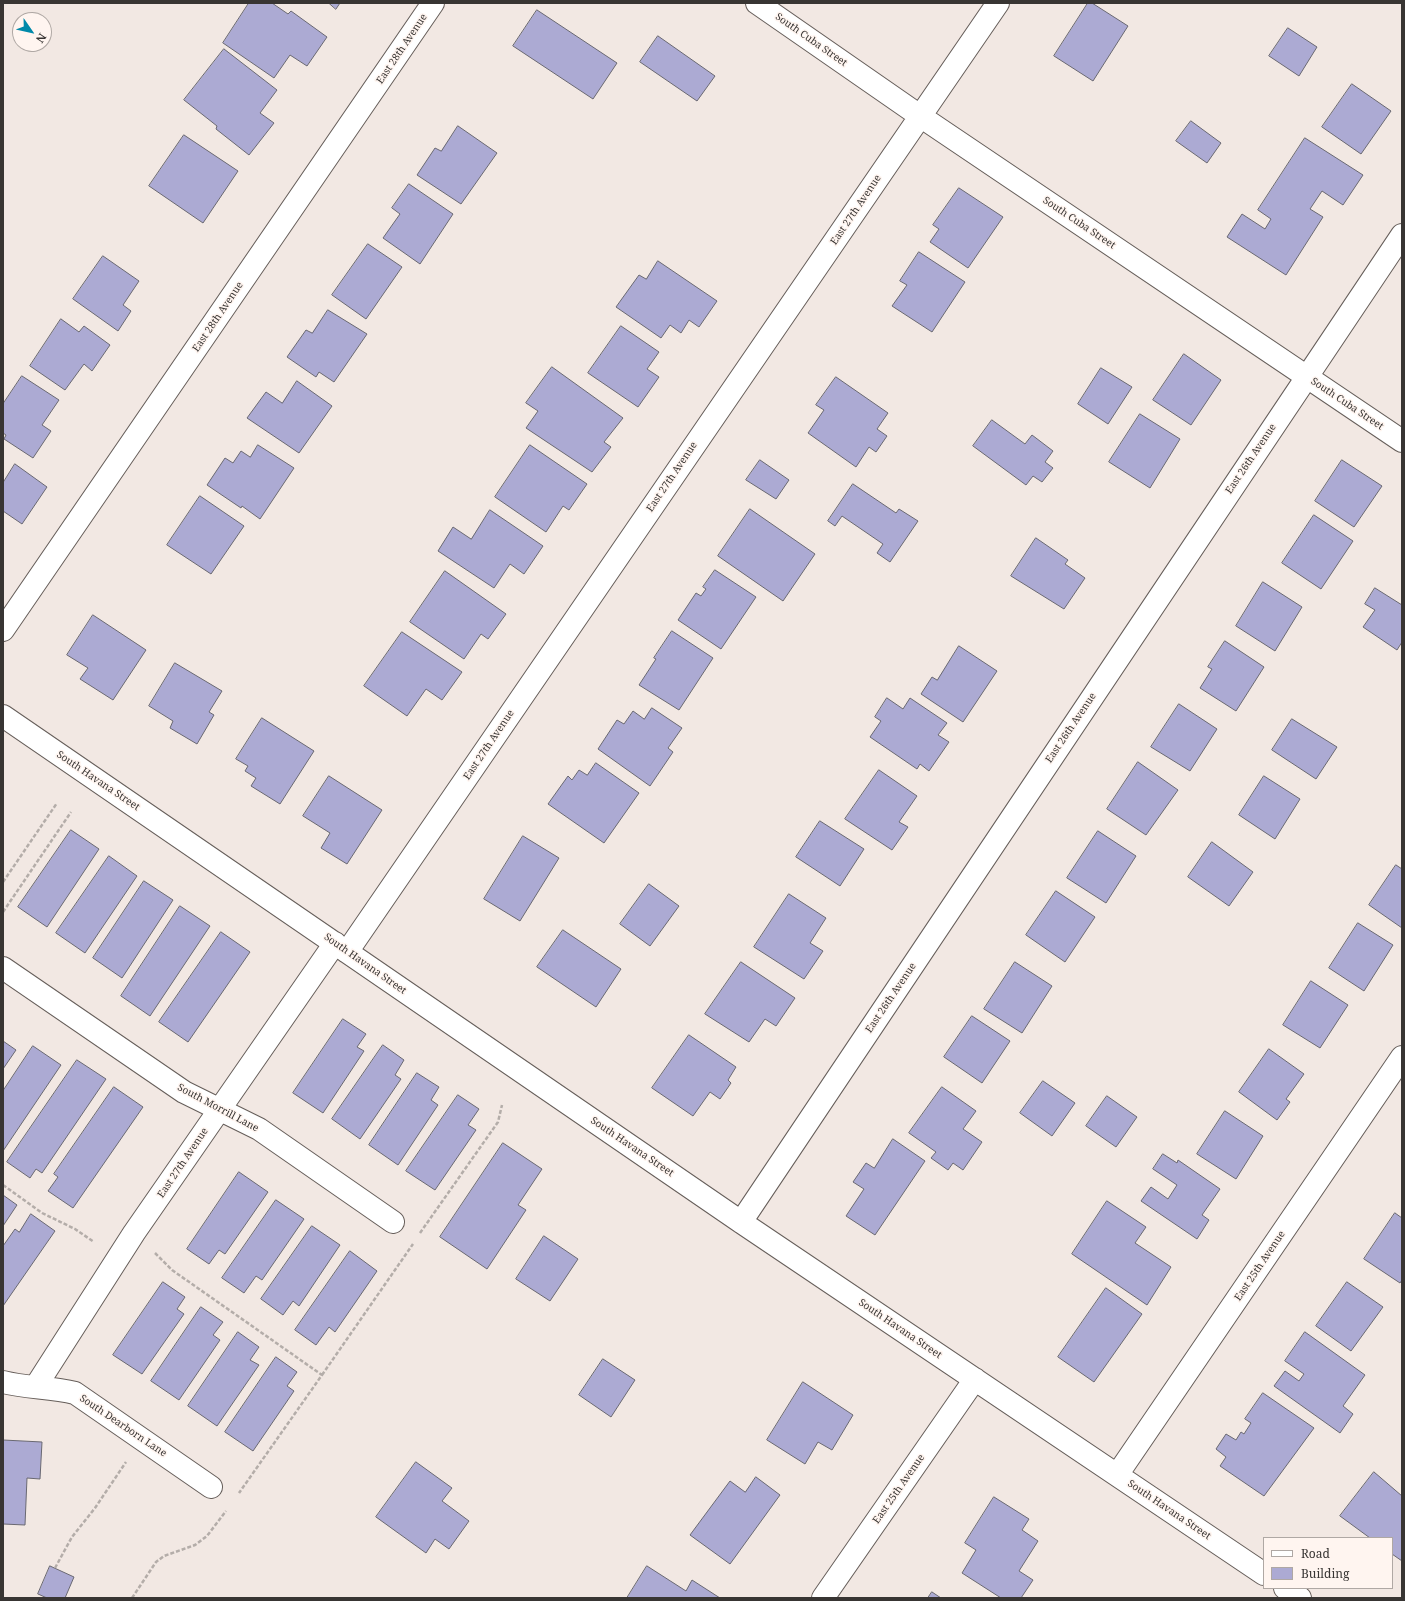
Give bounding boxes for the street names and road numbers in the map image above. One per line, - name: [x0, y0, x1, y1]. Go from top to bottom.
- street label: South Cuba Street: [773, 11, 849, 69]
- street label: East 28th Avenue: [374, 12, 430, 86]
- street label: East 27th Avenue: [828, 173, 884, 247]
- street label: South Cuba Street: [1041, 194, 1117, 252]
- street label: East 28th Avenue: [190, 280, 246, 354]
- street label: South Cuba Street: [1309, 375, 1385, 433]
- street label: East 26th Avenue: [1223, 422, 1279, 496]
- street label: East 27th Avenue: [644, 440, 700, 514]
- street label: East 26th Avenue: [1043, 691, 1099, 765]
- street label: East 27th Avenue: [461, 708, 517, 782]
- street label: South Havana Street: [54, 749, 142, 813]
- street label: South Havana Street: [322, 931, 408, 997]
- street label: East 26th Avenue: [863, 961, 919, 1035]
- street label: South Morrill Lane: [175, 1082, 261, 1134]
- street label: South Havana Street: [588, 1115, 676, 1179]
- street label: East 27th Avenue: [155, 1126, 211, 1200]
- street label: East 25th Avenue: [1232, 1229, 1288, 1303]
- street label: South Havana Street: [856, 1297, 944, 1361]
- street label: South Dearborn Lane: [77, 1392, 169, 1460]
- street label: East 25th Avenue: [871, 1452, 927, 1526]
- street label: South Havana Street: [1125, 1478, 1213, 1542]

